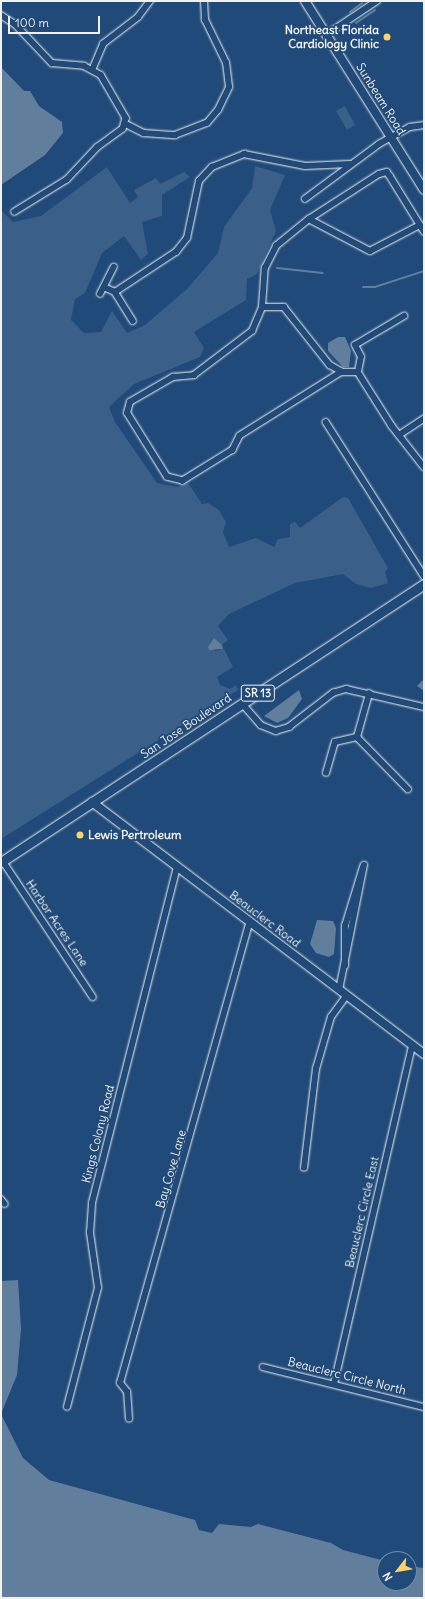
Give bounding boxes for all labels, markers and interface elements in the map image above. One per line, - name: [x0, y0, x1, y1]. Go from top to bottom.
- scale bar: [10, 8, 102, 34]
- text: 100 m: [15, 15, 49, 30]
- place label: Northeast Florida Cardiology Clinic: [285, 23, 379, 51]
- marker: Northeast Florida Cardiology Clinic: [382, 32, 392, 42]
- street label: Sunbeam Road: [353, 60, 409, 138]
- road number: SR 13: [240, 684, 276, 702]
- street label: San Jose Boulevard: [138, 690, 234, 762]
- place label: Lewis Pertroleum: [88, 828, 181, 842]
- marker: Lewis Pertroleum: [75, 830, 85, 840]
- street label: Harbor Acres Lane: [23, 877, 91, 969]
- street label: Beauclerc Road: [227, 888, 303, 950]
- street label: Kings Colony Road: [79, 1083, 117, 1185]
- street label: Bay Cove Lane: [153, 1128, 189, 1210]
- street label: Beauclerc Circle East: [342, 1155, 382, 1269]
- street label: Beauclerc Circle North: [286, 1354, 408, 1398]
- north arrow: [377, 1551, 417, 1591]
- text: N: [380, 1570, 396, 1584]

